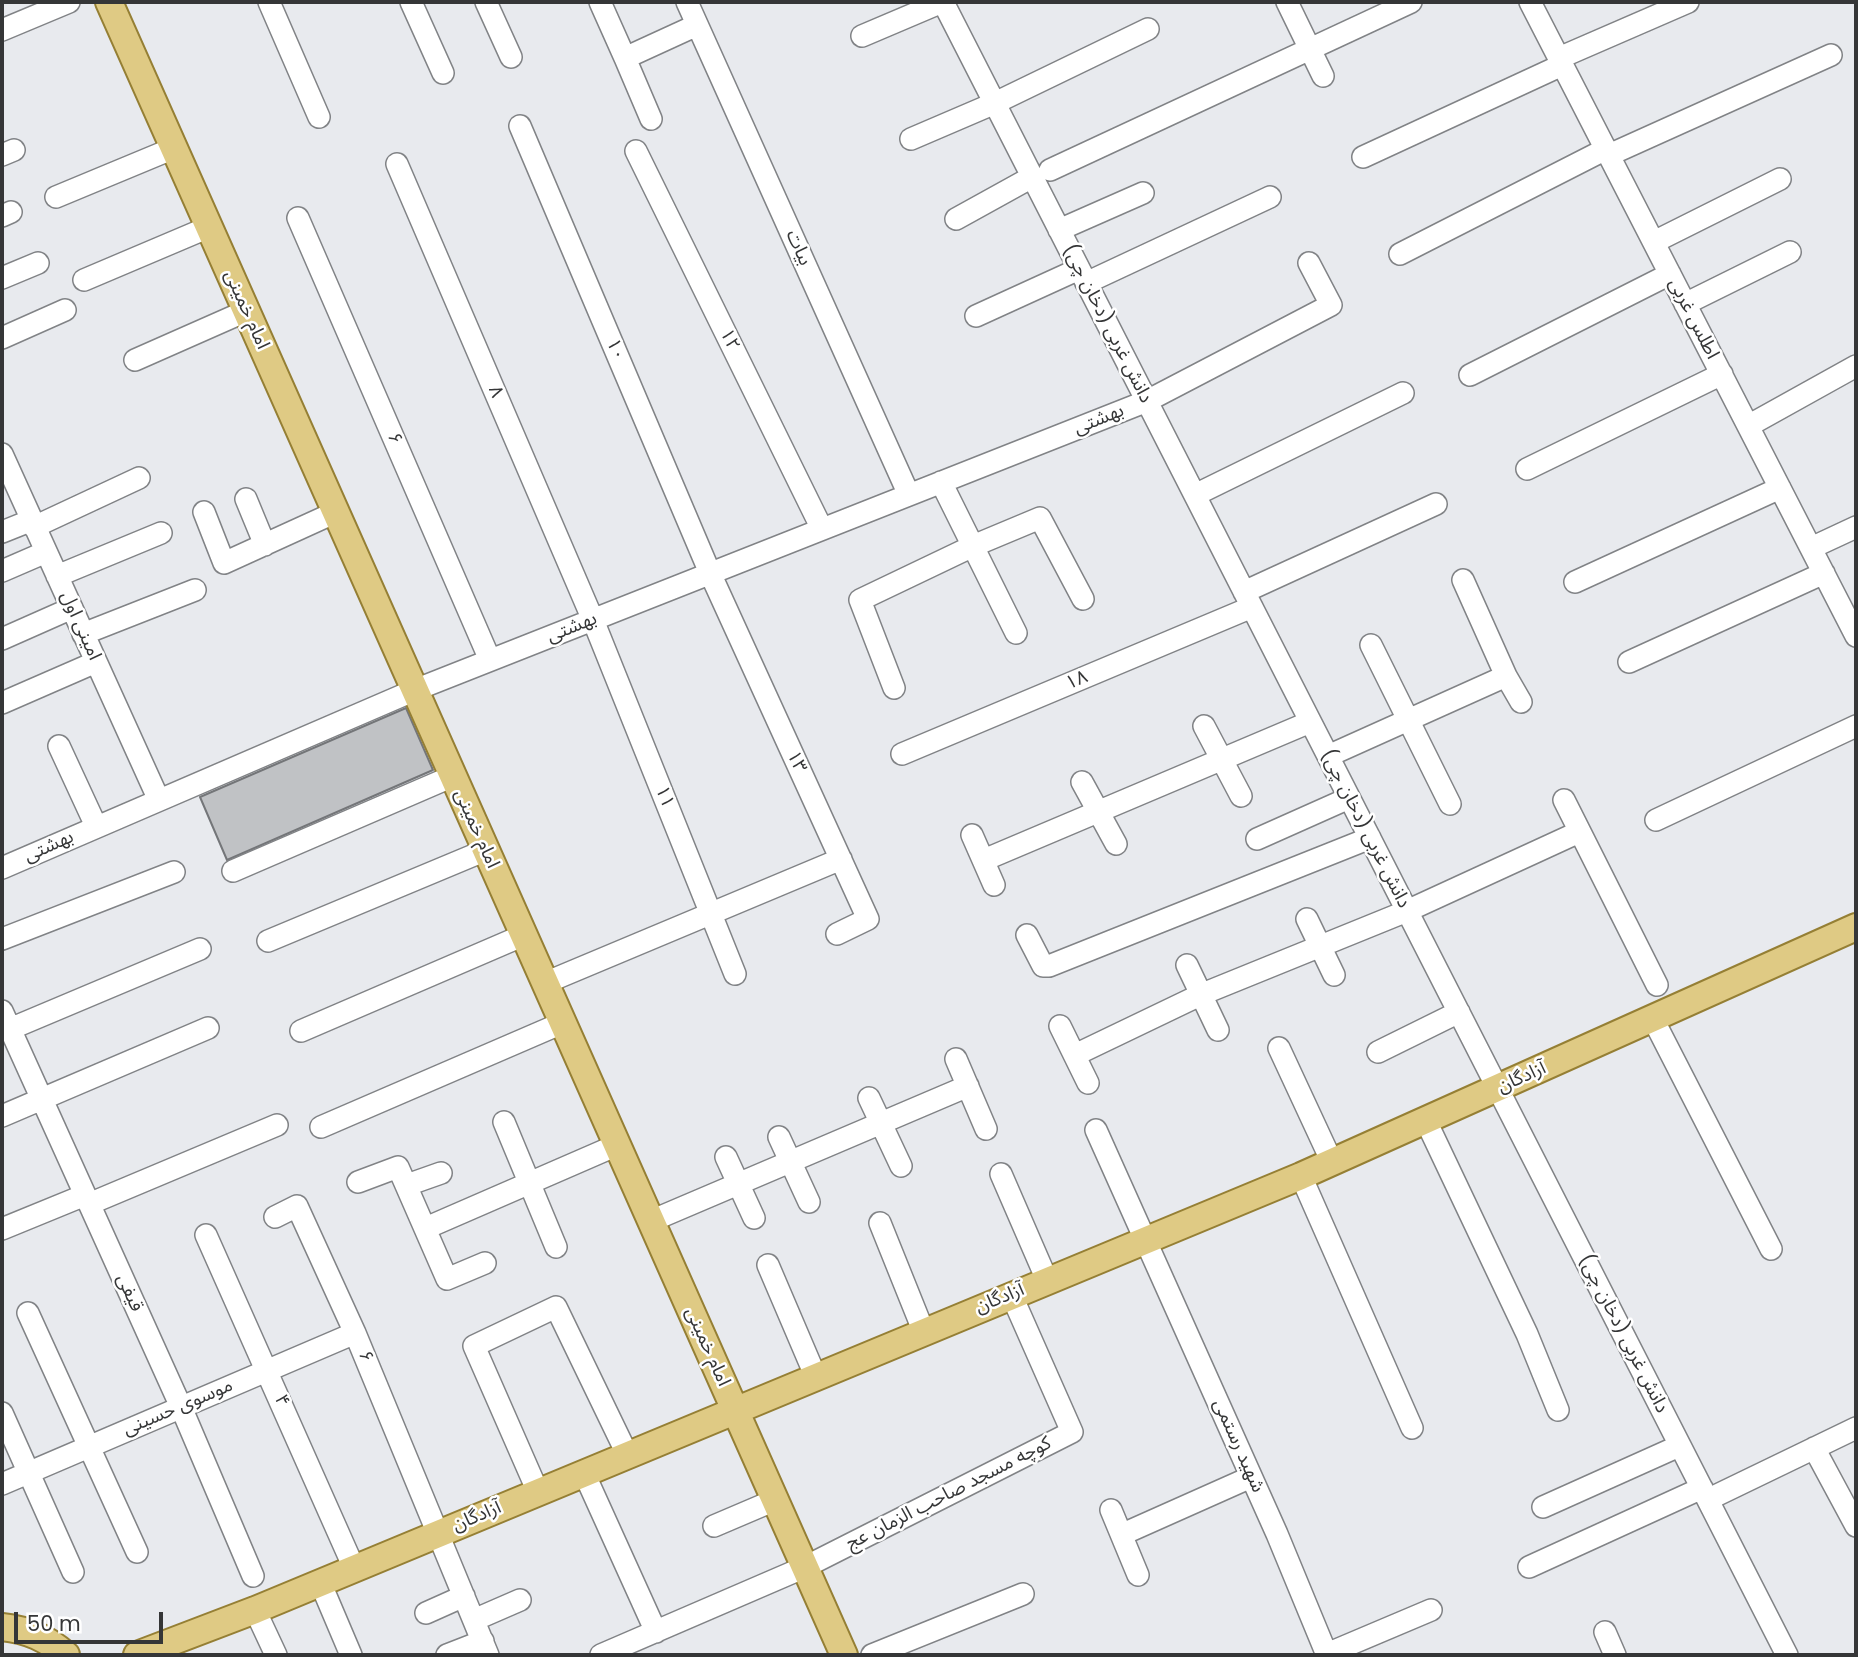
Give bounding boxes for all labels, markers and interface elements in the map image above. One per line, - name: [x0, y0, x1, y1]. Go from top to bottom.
- street label: بیات: [780, 227, 816, 269]
- street label: دانش غربی (دخان چی): [1057, 241, 1157, 407]
- street label: امام خمینی: [218, 267, 274, 353]
- street label: اطلس غربی: [1663, 275, 1723, 363]
- street label: ۱۲: [714, 325, 744, 355]
- street label: ۱۰: [600, 336, 630, 364]
- street label: ۸: [482, 383, 508, 401]
- street label: بهشتی: [1071, 400, 1127, 440]
- street label: ۶: [381, 430, 407, 448]
- street label: امینی اول: [55, 588, 105, 664]
- street label: بهشتی: [544, 608, 600, 648]
- street label: ۱۸: [1063, 666, 1091, 696]
- street label: دانش غربی (دخان چی): [1315, 746, 1415, 912]
- street label: ۱۳: [781, 747, 811, 777]
- street label: ۱۱: [649, 783, 679, 811]
- street label: امام خمینی: [448, 786, 504, 872]
- street label: بهشتی: [21, 826, 77, 868]
- street label: آزادگان: [1494, 1057, 1550, 1099]
- street label: دانش غربی (دخان چی): [1573, 1251, 1673, 1417]
- street label: قیفی: [111, 1271, 147, 1315]
- street label: آزادگان: [972, 1279, 1028, 1319]
- street label: امام خمینی: [679, 1304, 735, 1390]
- street label: ۶: [352, 1348, 378, 1366]
- street label: موسوی حسینی: [120, 1375, 236, 1441]
- street label: ۴: [268, 1392, 294, 1410]
- street label: شهید رستمی: [1207, 1396, 1269, 1496]
- street label: کوچه مسجد صاحب الزمان عج: [843, 1432, 1055, 1556]
- street label: آزادگان: [449, 1497, 505, 1537]
- scale bar: [18, 1598, 166, 1642]
- text: 50 m: [27, 1609, 81, 1638]

